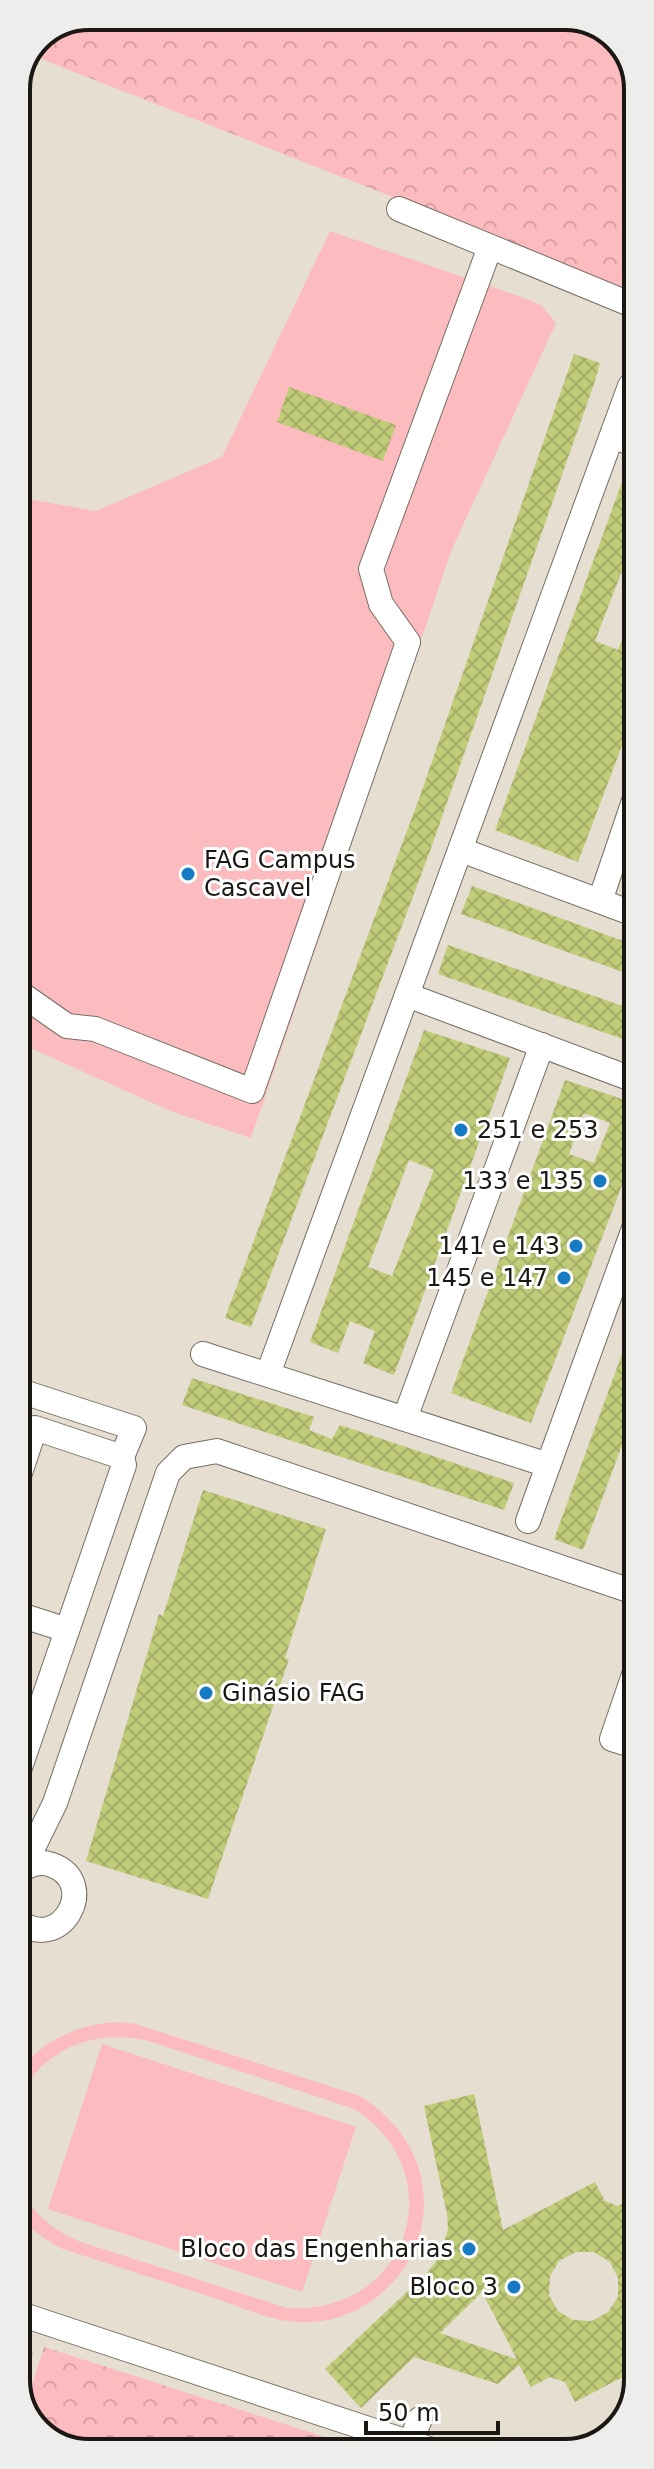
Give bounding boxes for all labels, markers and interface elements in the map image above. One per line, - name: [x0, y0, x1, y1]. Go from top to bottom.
- place label: FAG Campus Cascavel: [204, 846, 356, 902]
- marker: FAG Campus Cascavel: [179, 865, 197, 883]
- place label: 251 e 253: [477, 1116, 599, 1144]
- marker: 251 e 253: [452, 1121, 470, 1139]
- place label: 133 e 135: [462, 1167, 584, 1195]
- marker: 133 e 135: [591, 1172, 609, 1190]
- place label: 141 e 143: [438, 1232, 560, 1260]
- marker: 141 e 143: [567, 1237, 585, 1255]
- place label: 145 e 147: [426, 1264, 548, 1292]
- marker: 145 e 147: [555, 1269, 573, 1287]
- place label: Ginásio FAG: [222, 1679, 365, 1707]
- marker: Ginásio FAG: [197, 1684, 215, 1702]
- place label: Bloco das Engenharias: [180, 2235, 453, 2263]
- marker: Bloco das Engenharias: [460, 2240, 478, 2258]
- place label: Bloco 3: [409, 2273, 498, 2301]
- marker: Bloco 3: [505, 2278, 523, 2296]
- scale bar: [366, 2385, 498, 2435]
- text: 50 m: [378, 2399, 440, 2427]

